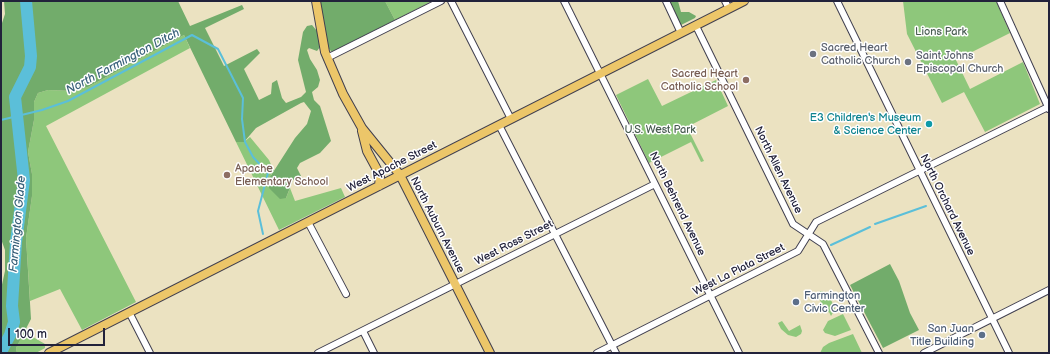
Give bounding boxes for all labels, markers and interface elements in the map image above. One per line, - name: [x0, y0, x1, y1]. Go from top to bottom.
- park label: Lions Park: [915, 25, 967, 39]
- water label: North Farmington Ditch: [64, 26, 182, 98]
- place label: Sacred Heart Catholic Church: [821, 41, 900, 67]
- marker: Sacred Heart Catholic Church: [808, 49, 818, 59]
- place label: Saint Johns Episcopal Church: [916, 49, 1003, 75]
- marker: Saint Johns Episcopal Church: [903, 57, 913, 67]
- place label: Sacred Heart Catholic School: [661, 67, 738, 93]
- marker: Sacred Heart Catholic School: [741, 75, 751, 85]
- place label: E3 Children's Museum & Science Center: [810, 111, 921, 137]
- marker: E3 Children's Museum & Science Center: [924, 119, 934, 129]
- park label: U.S. West Park: [624, 123, 696, 137]
- street label: North Allen Avenue: [751, 124, 805, 216]
- street label: West Apache Street: [345, 139, 439, 195]
- street label: North Behrend Avenue: [646, 150, 708, 258]
- street label: North Orchard Avenue: [917, 152, 977, 258]
- place label: Apache Elementary School: [235, 162, 328, 188]
- marker: Apache Elementary School: [222, 170, 232, 180]
- water label: Farmington Glade: [7, 175, 29, 273]
- street label: North Auburn Avenue: [407, 175, 467, 275]
- street label: West Ross Street: [473, 218, 555, 268]
- street label: West La Plata Street: [691, 241, 787, 299]
- place label: Farmington Civic Center: [804, 289, 865, 315]
- marker: Farmington Civic Center: [791, 297, 801, 307]
- scale bar: [10, 320, 107, 346]
- place label: San Juan Title Building: [910, 322, 974, 348]
- text: 100 m: [15, 327, 47, 342]
- marker: San Juan Title Building: [977, 330, 987, 340]

